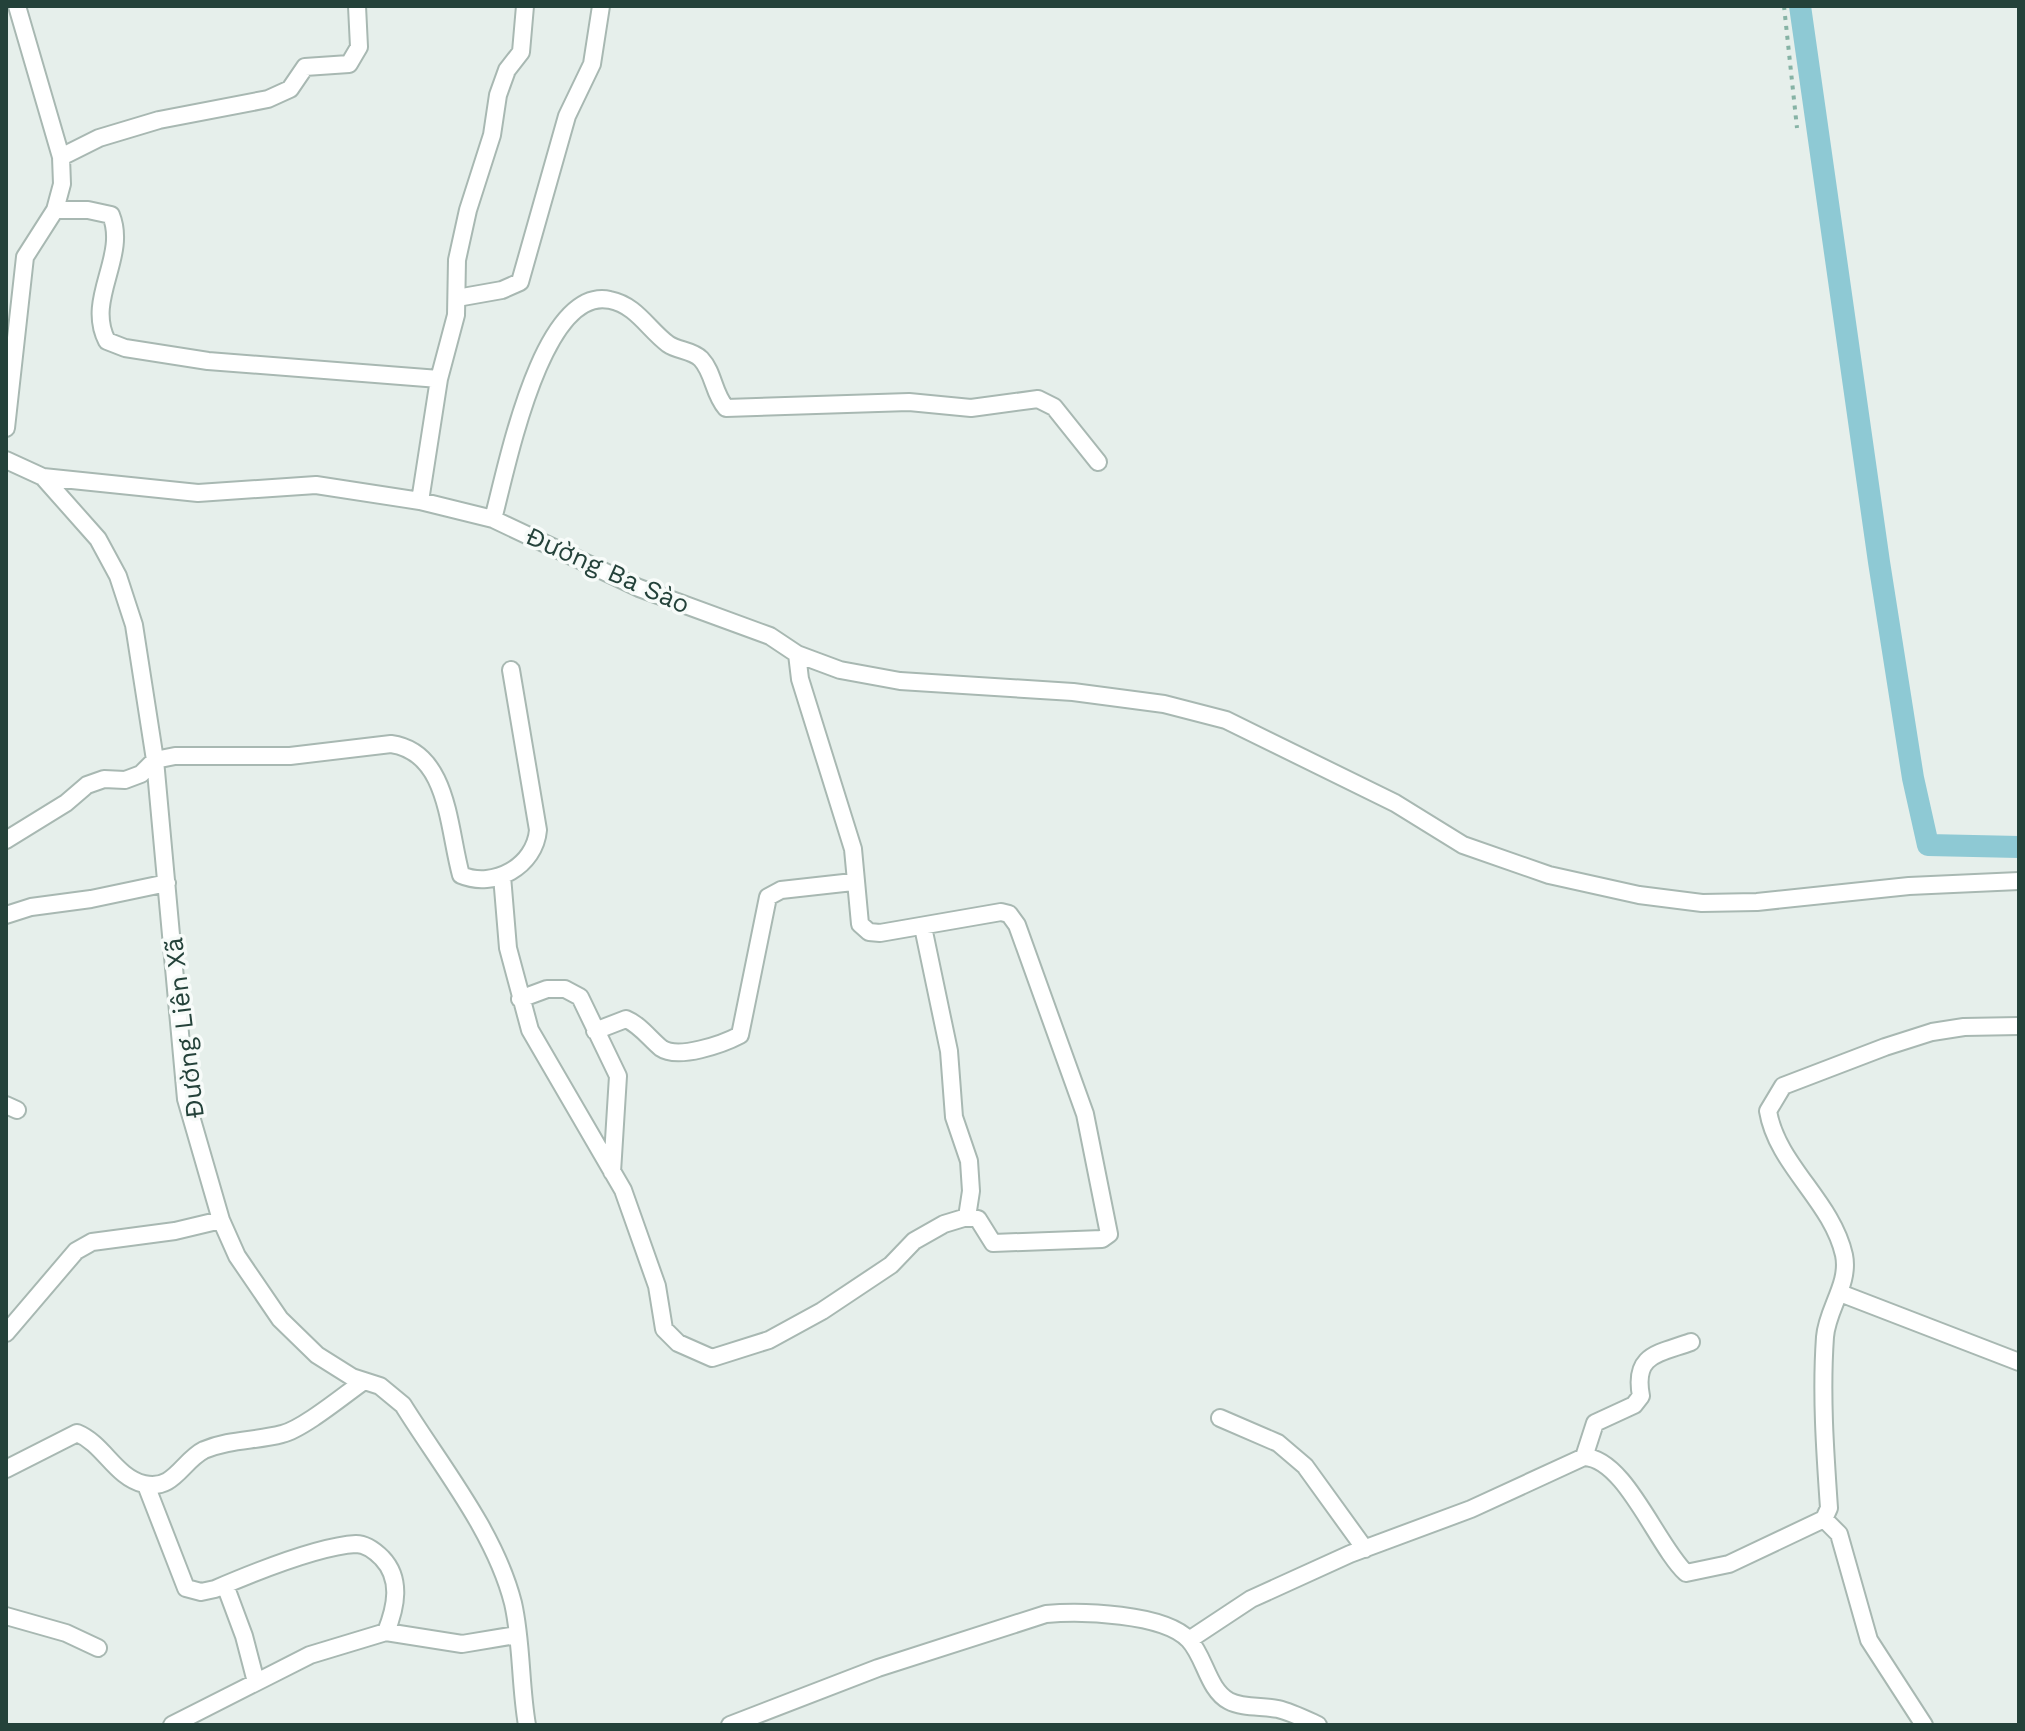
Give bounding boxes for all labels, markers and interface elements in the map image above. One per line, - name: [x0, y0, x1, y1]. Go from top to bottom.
- street label: Đường Ba Sào: [521, 520, 695, 620]
- street label: Đường Liên Xã: [158, 936, 210, 1120]

